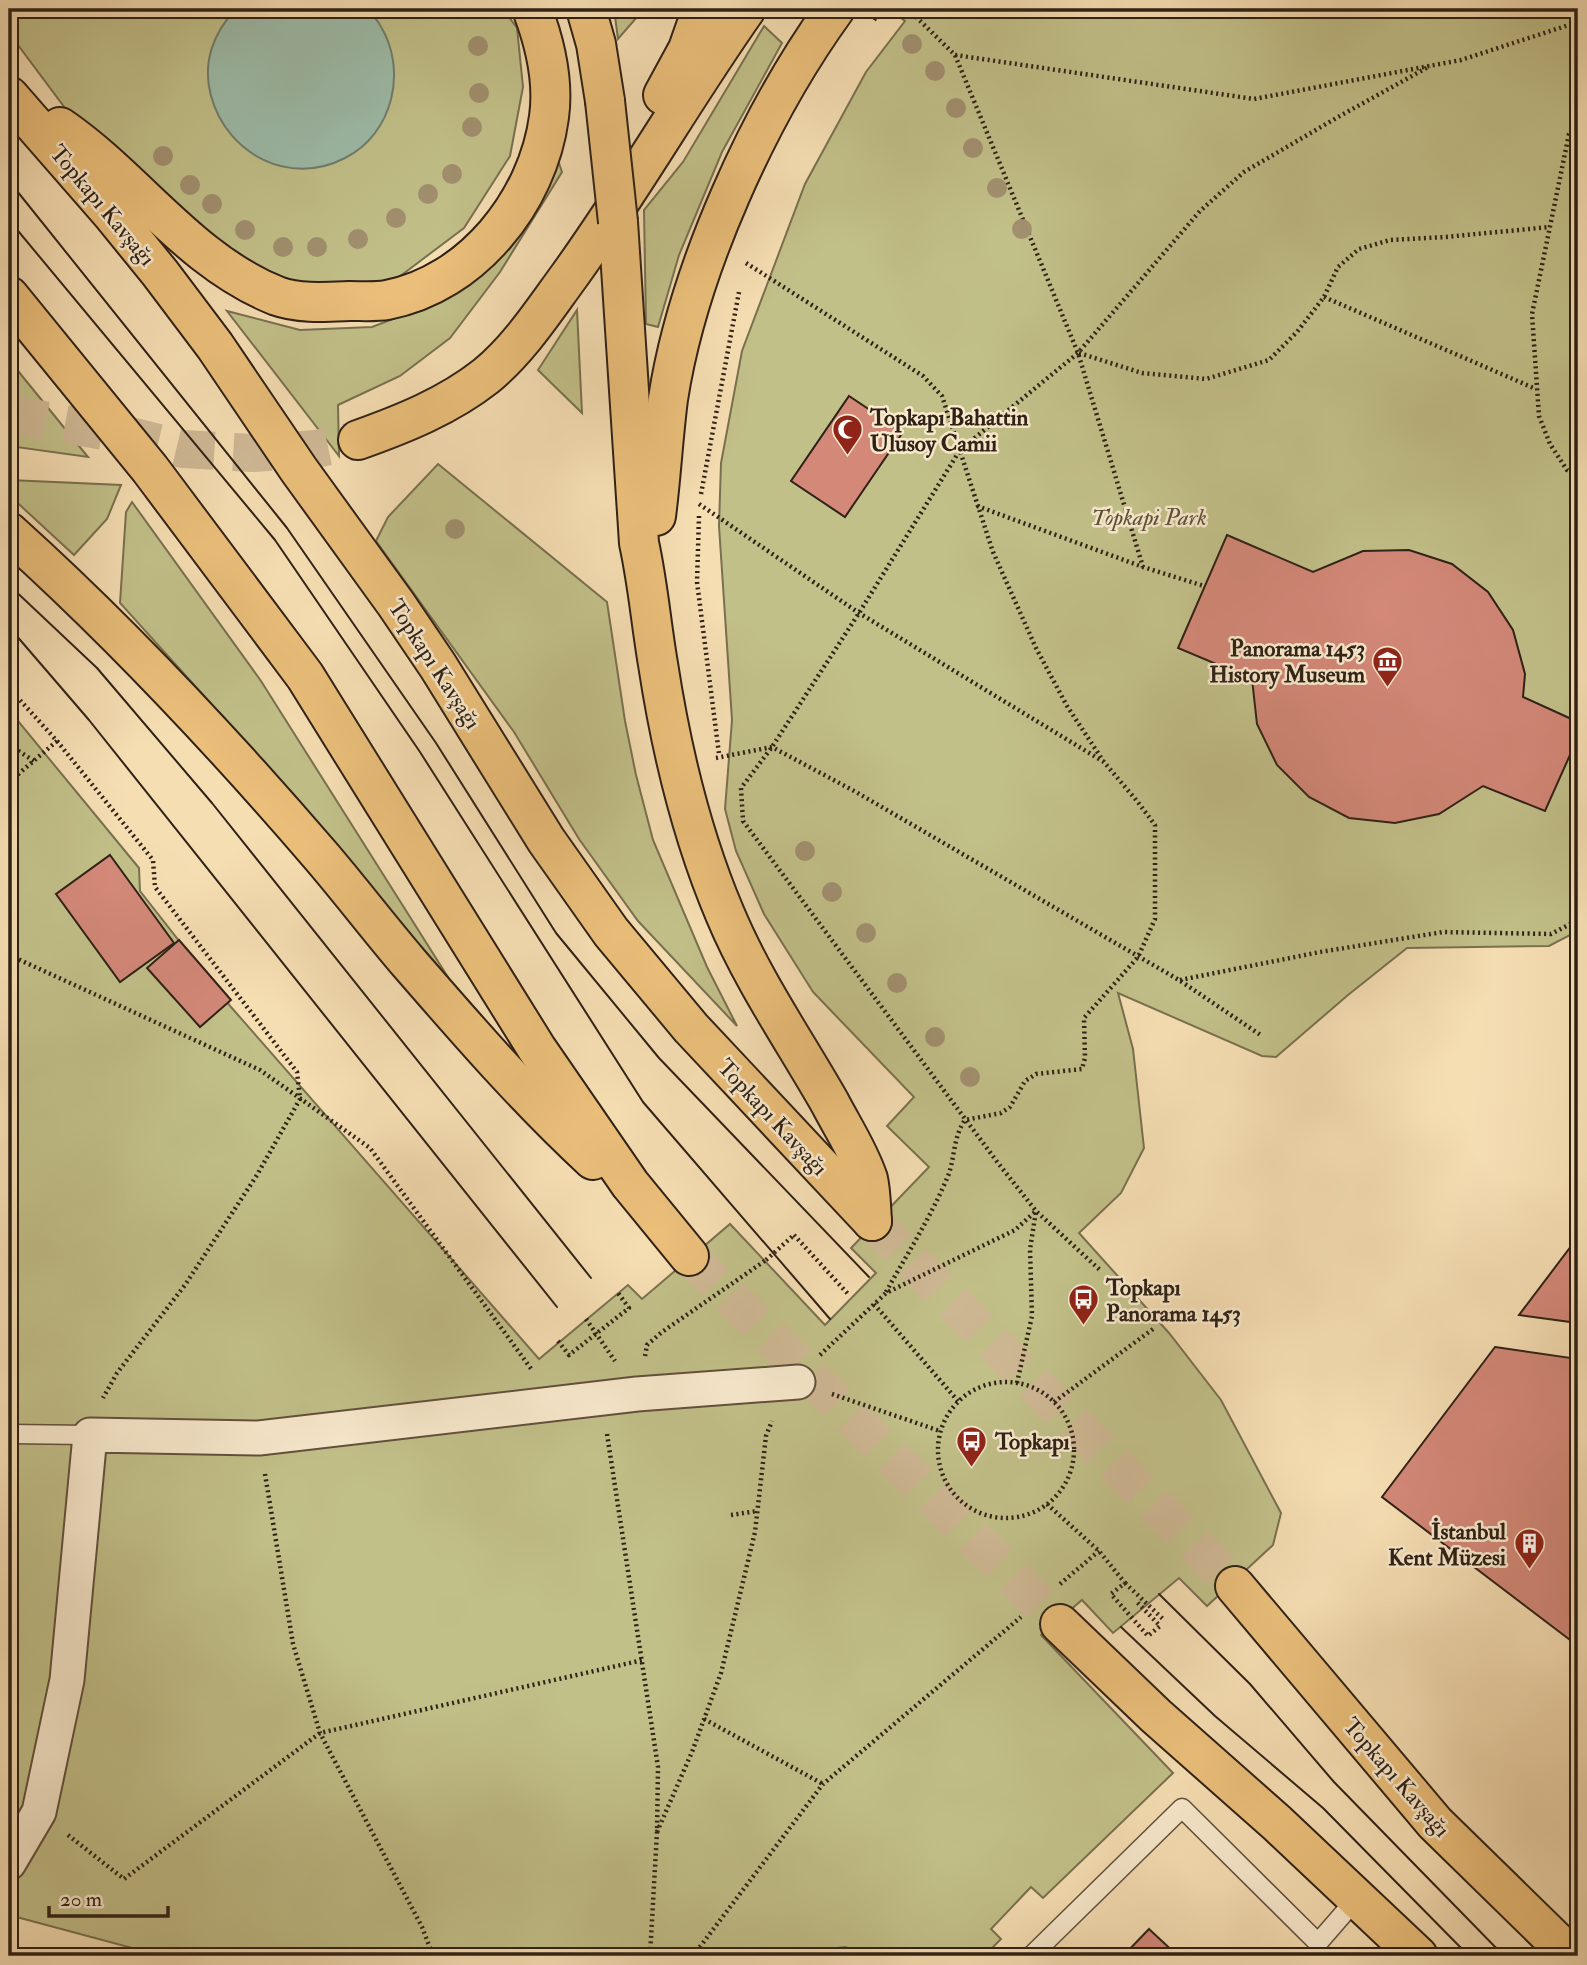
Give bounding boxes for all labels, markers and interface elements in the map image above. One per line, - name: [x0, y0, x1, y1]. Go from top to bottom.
- street label: Topkapı Kavşağı: [43, 139, 162, 273]
- place label: Topkapı Bahattin Ulusoy Camii: [869, 403, 1029, 459]
- mosque icon: Topkapı Bahattin Ulusoy Camii: [830, 413, 864, 457]
- park label: Topkapi Park: [1091, 503, 1207, 532]
- street label: Topkapı Kavşağı: [381, 594, 487, 735]
- place label: Panorama 1453 History Museum: [1209, 634, 1365, 690]
- museum icon: Panorama 1453 History Museum: [1371, 644, 1405, 688]
- street label: Topkapı Kavşağı: [710, 1053, 834, 1183]
- place label: Topkapı Panorama 1453: [1105, 1273, 1241, 1328]
- bus stop icon: Topkapı Panorama 1453: [1066, 1283, 1100, 1327]
- bus stop icon: Topkapı: [955, 1424, 989, 1468]
- place label: Topkapı: [994, 1427, 1070, 1457]
- place label: İstanbul Kent Müzesi: [1388, 1517, 1507, 1572]
- building icon: İstanbul Kent Müzesi: [1512, 1527, 1546, 1571]
- street label: Topkapı Kavşağı: [1336, 1711, 1457, 1844]
- scale bar: [49, 1874, 168, 1918]
- text: 20 m: [60, 1886, 102, 1913]

